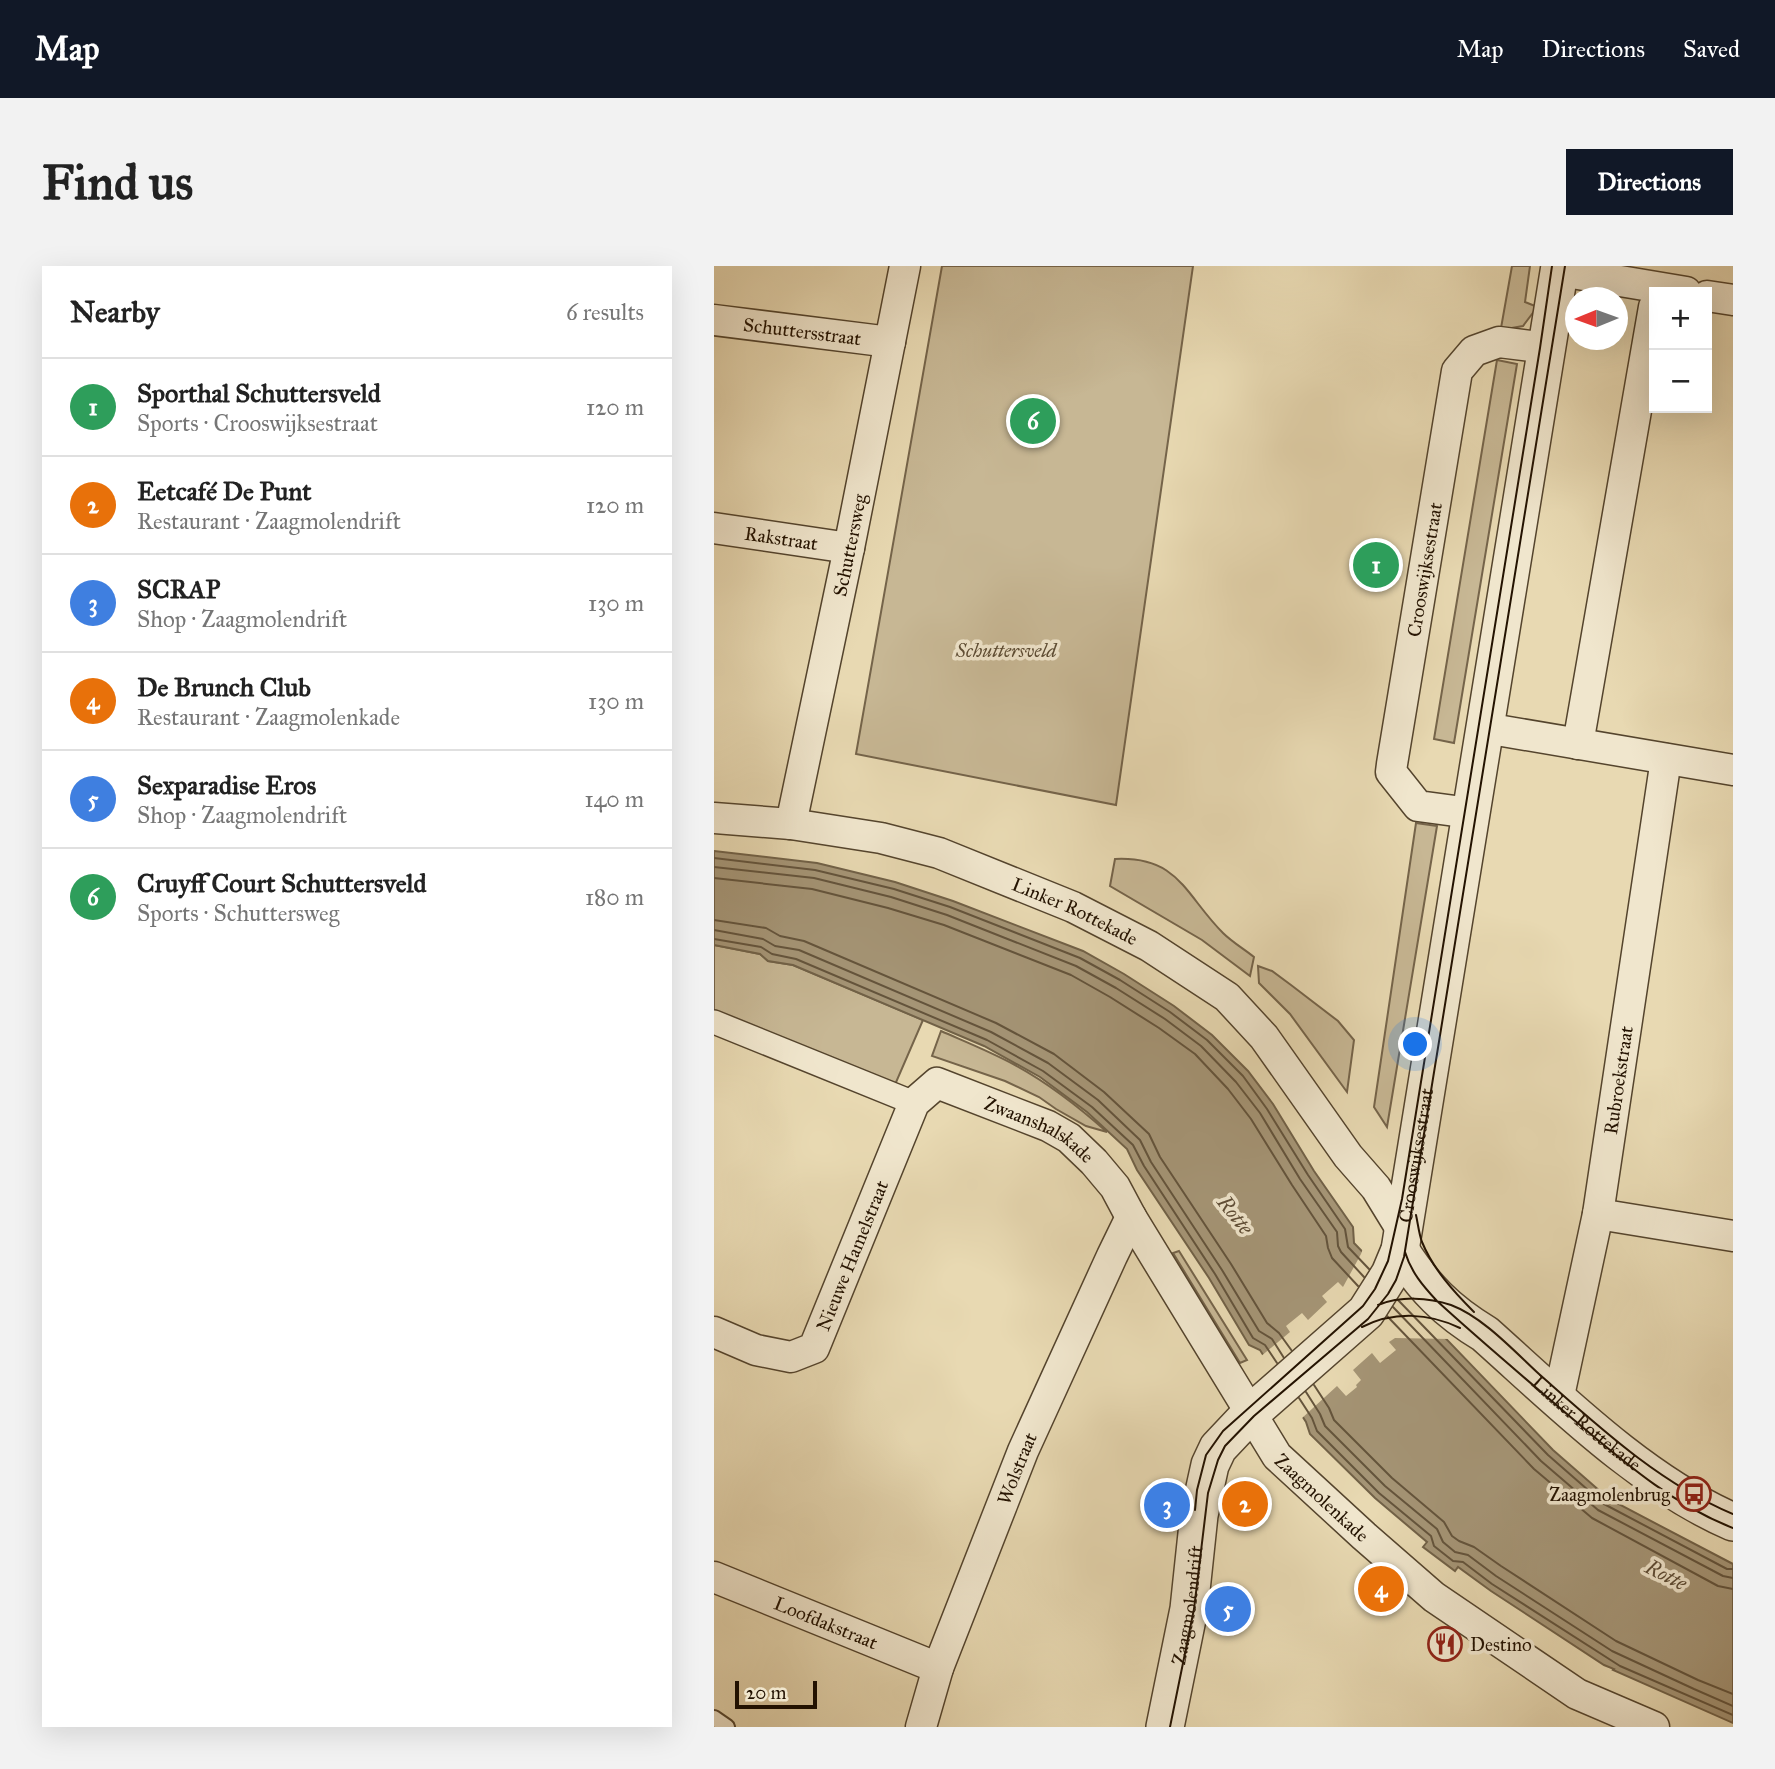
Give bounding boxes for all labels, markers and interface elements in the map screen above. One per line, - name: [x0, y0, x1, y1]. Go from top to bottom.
- text: Map: [35, 29, 99, 69]
- text: Map: [1457, 34, 1504, 64]
- text: Directions: [1542, 34, 1645, 64]
- text: Saved: [1683, 34, 1740, 64]
- button: Directions: [1566, 149, 1733, 215]
- text: Find us: [42, 153, 193, 212]
- north arrow: [1565, 287, 1628, 350]
- map controls: [1649, 287, 1712, 413]
- button: +: [1649, 287, 1712, 350]
- text: Nearby: [70, 294, 160, 330]
- text: 6 results: [566, 298, 644, 326]
- street label: Schuttersstraat: [742, 312, 863, 350]
- button: −: [1649, 350, 1712, 413]
- text: Sporthal Schuttersveld: [137, 377, 381, 409]
- text: 1: [88, 393, 98, 421]
- text: 120 m: [586, 393, 644, 421]
- pin: 6: [1010, 395, 1056, 447]
- text: Sports · Crooswijksestraat: [137, 409, 378, 437]
- text: Eetcafé De Punt: [137, 475, 311, 507]
- text: 2: [87, 491, 99, 519]
- text: 120 m: [586, 491, 644, 519]
- street label: Schuttersweg: [828, 492, 872, 598]
- street label: Crooswijksestraat: [1402, 500, 1447, 639]
- text: Restaurant · Zaagmolendrift: [137, 507, 401, 535]
- street label: Rakstraat: [743, 521, 820, 555]
- pin: 1: [1353, 539, 1399, 591]
- text: SCRAP: [137, 573, 220, 605]
- text: 3: [88, 589, 98, 617]
- text: 130 m: [588, 589, 644, 617]
- text: Shop · Zaagmolendrift: [137, 605, 347, 633]
- park label: Schuttersveld: [955, 639, 1057, 662]
- text: De Brunch Club: [137, 671, 311, 703]
- text: 4: [87, 687, 99, 715]
- text: 130 m: [588, 687, 644, 715]
- text: Restaurant · Zaagmolenkade: [137, 703, 400, 731]
- text: Sexparadise Eros: [137, 769, 316, 801]
- text: 5: [88, 785, 98, 813]
- text: 140 m: [584, 785, 644, 813]
- text: Shop · Zaagmolendrift: [137, 801, 347, 829]
- text: Cruyff Court Schuttersveld: [137, 867, 427, 899]
- street label: Linker Rottekade: [1009, 872, 1142, 950]
- text: 6: [87, 883, 99, 911]
- text: 180 m: [585, 883, 644, 911]
- text: Sports · Schuttersweg: [137, 899, 339, 927]
- street label: Rubroekstraat: [1599, 1024, 1638, 1136]
- your location: [1398, 1027, 1432, 1061]
- street label: Crooswijksestraat: [1393, 1086, 1438, 1224]
- street label: Zwaanshalskade: [981, 1091, 1099, 1168]
- street label: Nieuwe Hamelstraat: [811, 1177, 893, 1334]
- water label: Rotte: [1211, 1189, 1259, 1241]
- street label: Linker Rottekade: [1527, 1371, 1646, 1476]
- street label: Wolstraat: [992, 1428, 1042, 1508]
- street label: Zaagmolenkade: [1270, 1448, 1374, 1547]
- bus stop icon: Zaagmolenbrug: [1675, 1475, 1713, 1513]
- pin: 2: [1222, 1478, 1268, 1530]
- pin: 3: [1144, 1479, 1190, 1531]
- place label: Zaagmolenbrug: [1549, 1483, 1670, 1507]
- street label: Zaagmolendrift: [1166, 1544, 1207, 1667]
- water label: Rotte: [1640, 1553, 1692, 1597]
- pin: 4: [1358, 1563, 1404, 1615]
- pin: 5: [1205, 1583, 1251, 1635]
- street label: Loofdakstraat: [771, 1591, 882, 1654]
- restaurant icon: Destino: [1426, 1625, 1464, 1663]
- place label: Destino: [1470, 1633, 1532, 1656]
- scale bar: [735, 1678, 817, 1710]
- text: 20 m: [746, 1681, 787, 1704]

